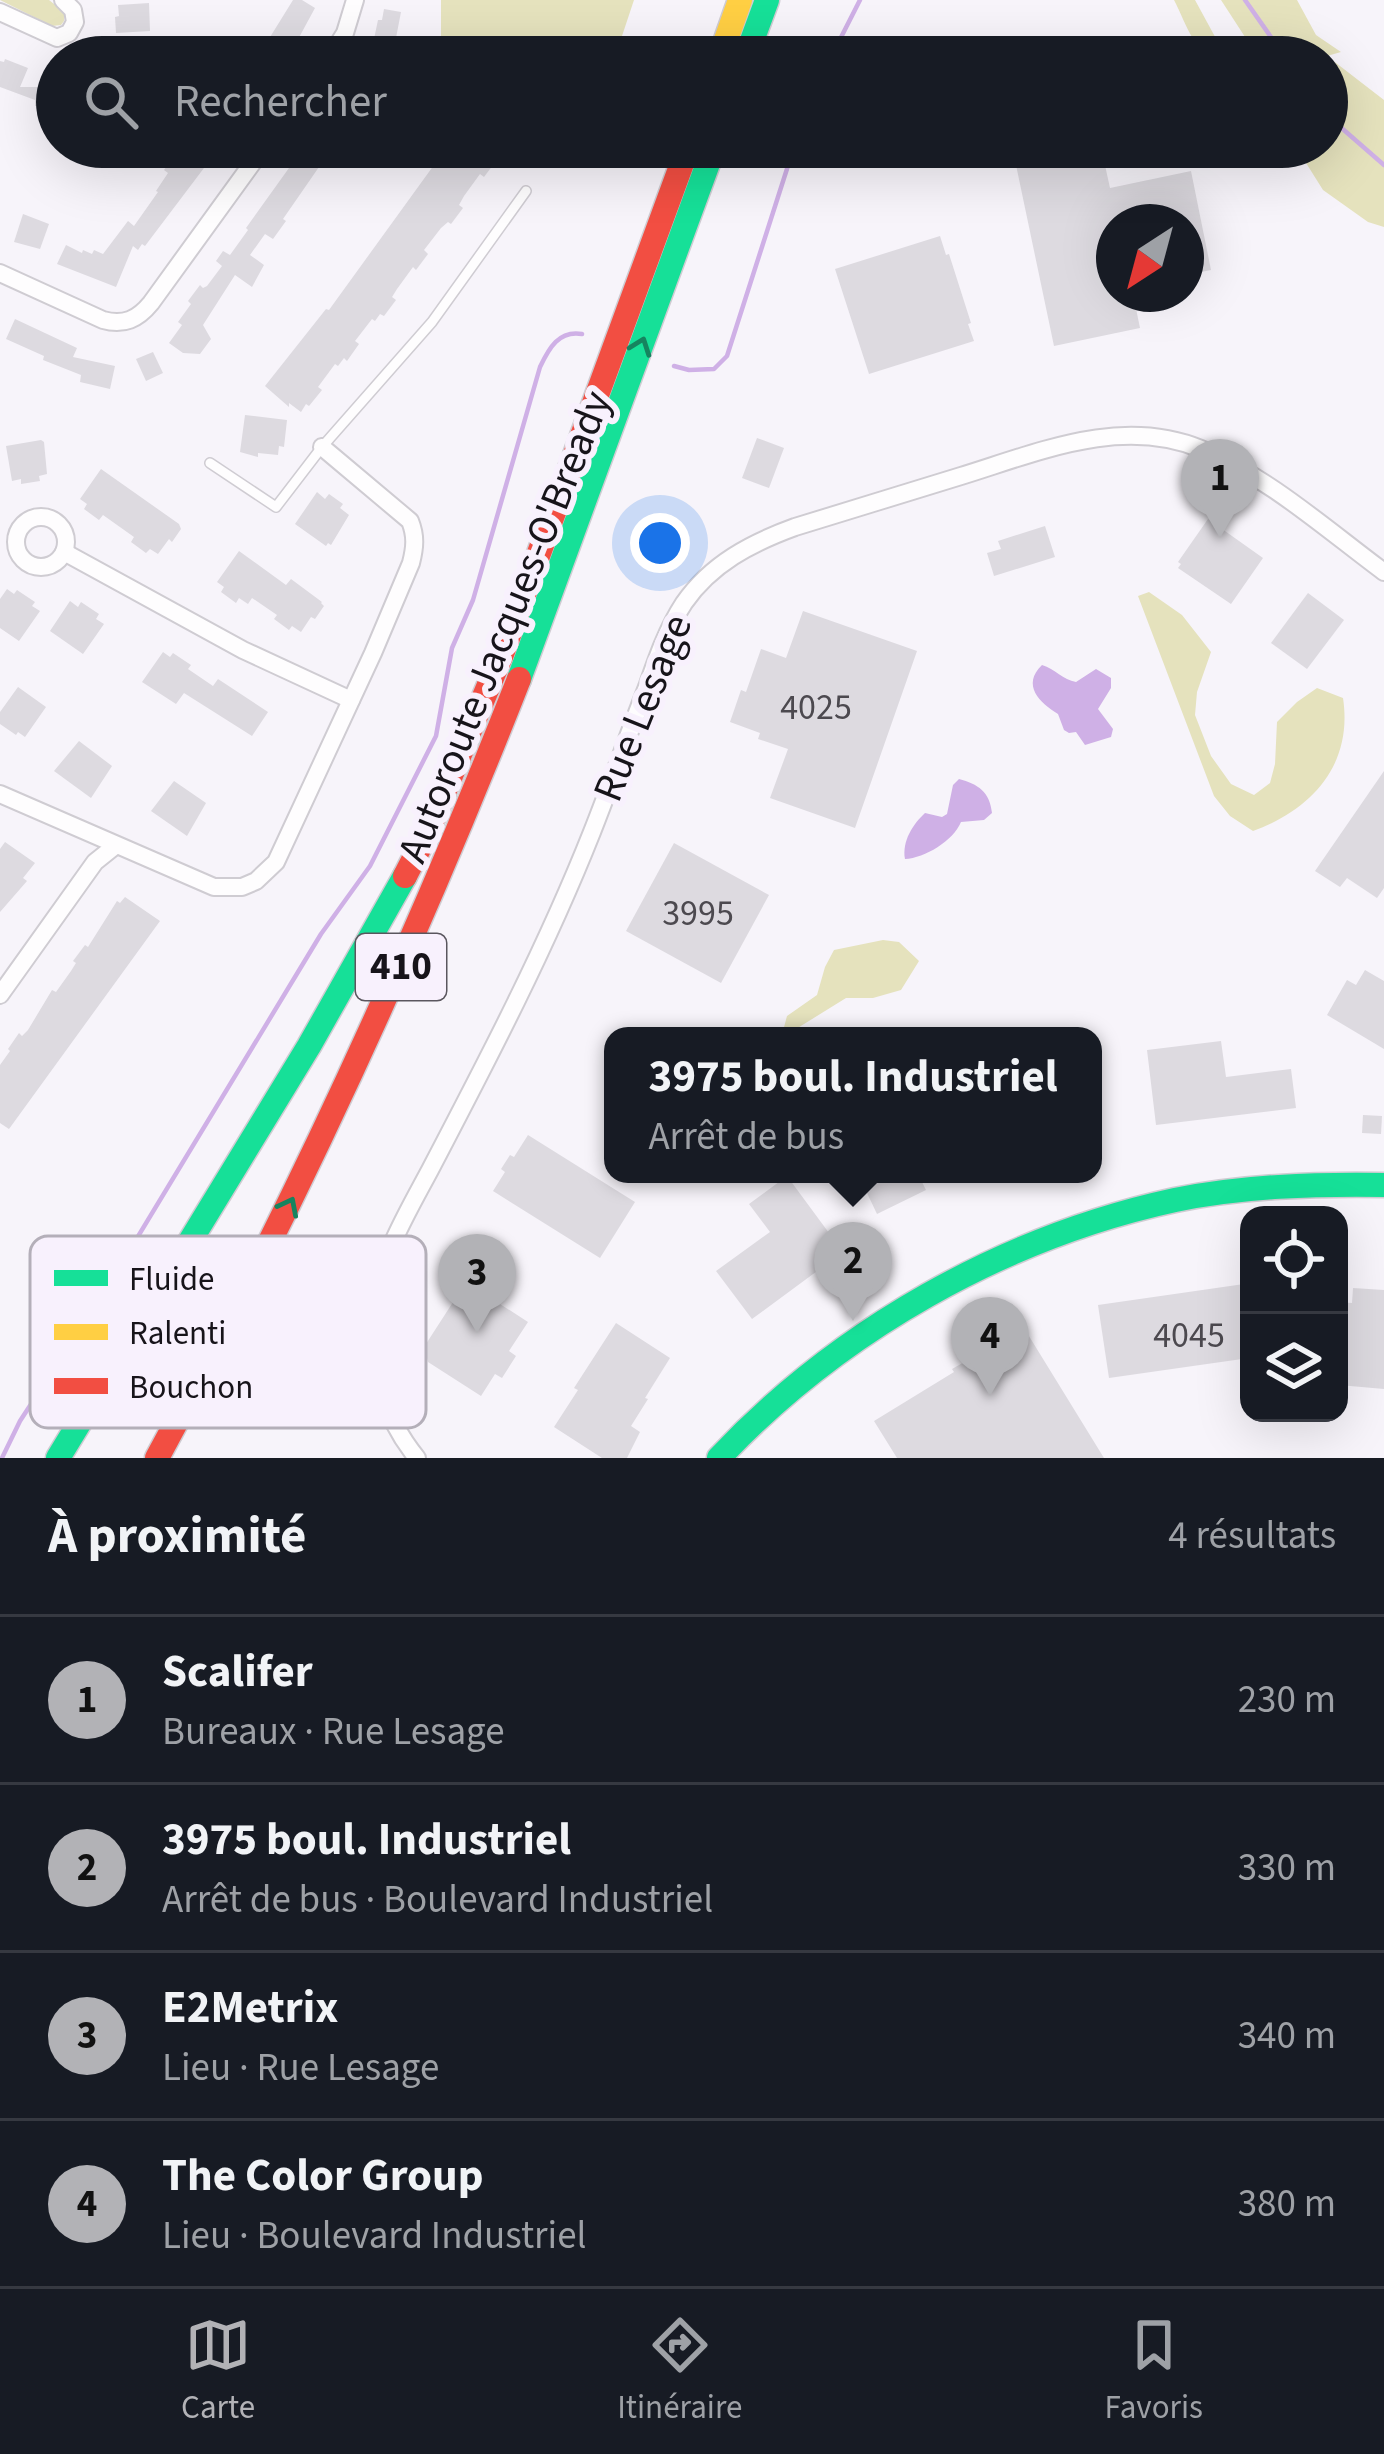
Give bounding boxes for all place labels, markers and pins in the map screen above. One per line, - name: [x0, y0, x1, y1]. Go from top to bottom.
- pin: 1: [1181, 439, 1259, 538]
- pin: 2: [814, 1222, 892, 1321]
- pin: 3: [438, 1234, 516, 1333]
- pin: 4: [951, 1297, 1029, 1396]

